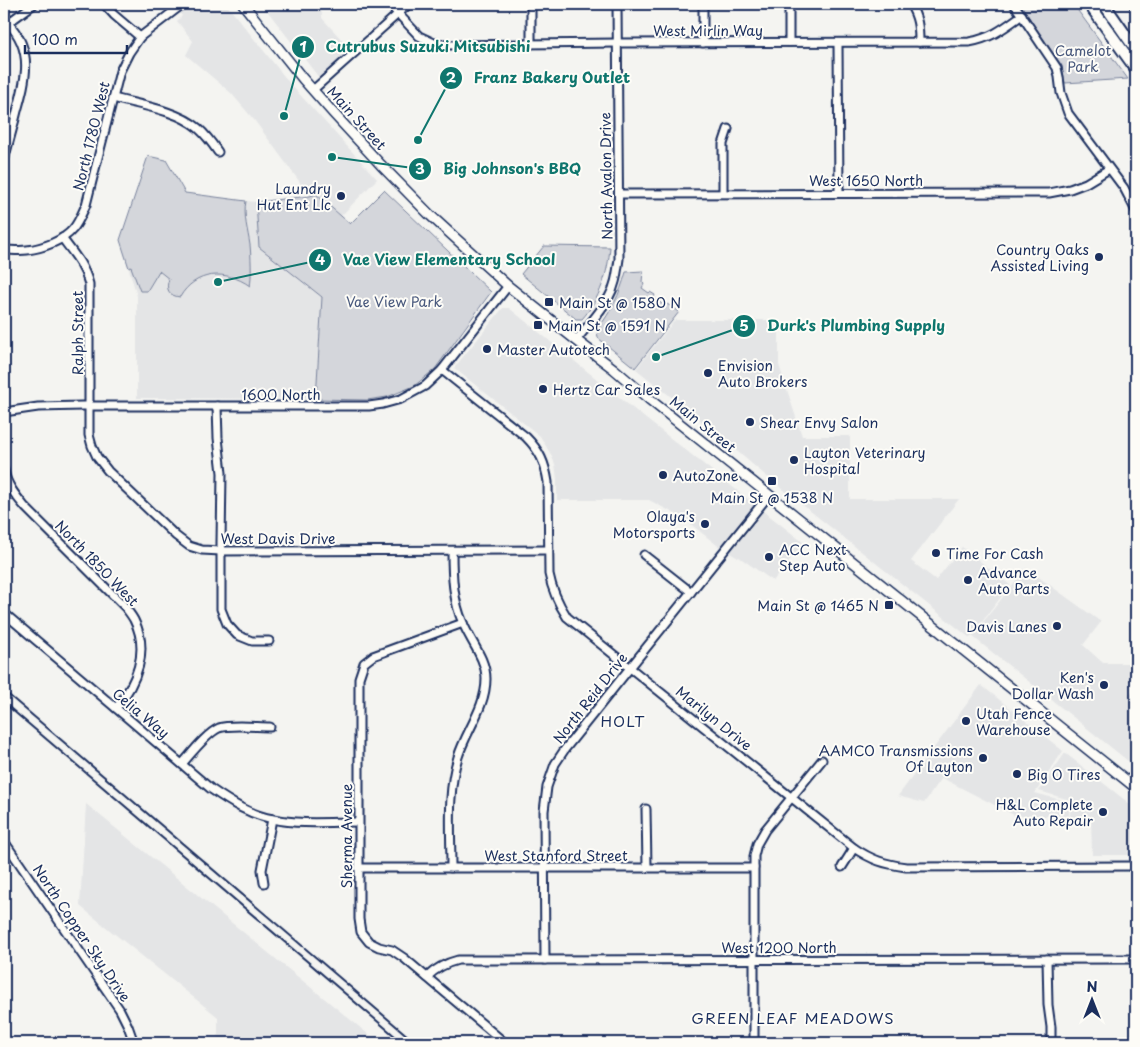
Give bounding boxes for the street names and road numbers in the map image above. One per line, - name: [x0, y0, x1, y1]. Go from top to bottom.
- street label: West Mirlin Way: [653, 20, 763, 41]
- street label: North 1780 West: [67, 79, 115, 193]
- street label: Main Street: [322, 81, 392, 155]
- street label: North Avalon Drive: [594, 112, 618, 240]
- street label: West 1650 North: [809, 170, 923, 191]
- street label: Ralph Street: [67, 291, 88, 375]
- street label: 1600 North: [241, 384, 321, 405]
- street label: Main Street: [665, 391, 741, 457]
- street label: North 1850 West: [50, 515, 144, 611]
- street label: West Davis Drive: [221, 528, 335, 549]
- street label: North Reid Drive: [548, 648, 632, 748]
- street label: Marilyn Drive: [671, 681, 757, 755]
- street label: Celia Way: [108, 683, 174, 743]
- street label: Sherma Avenue: [336, 783, 357, 888]
- street label: West Stanford Street: [484, 845, 628, 866]
- street label: North Copper Sky Drive: [28, 860, 136, 1006]
- street label: West 1200 North: [721, 937, 837, 958]

